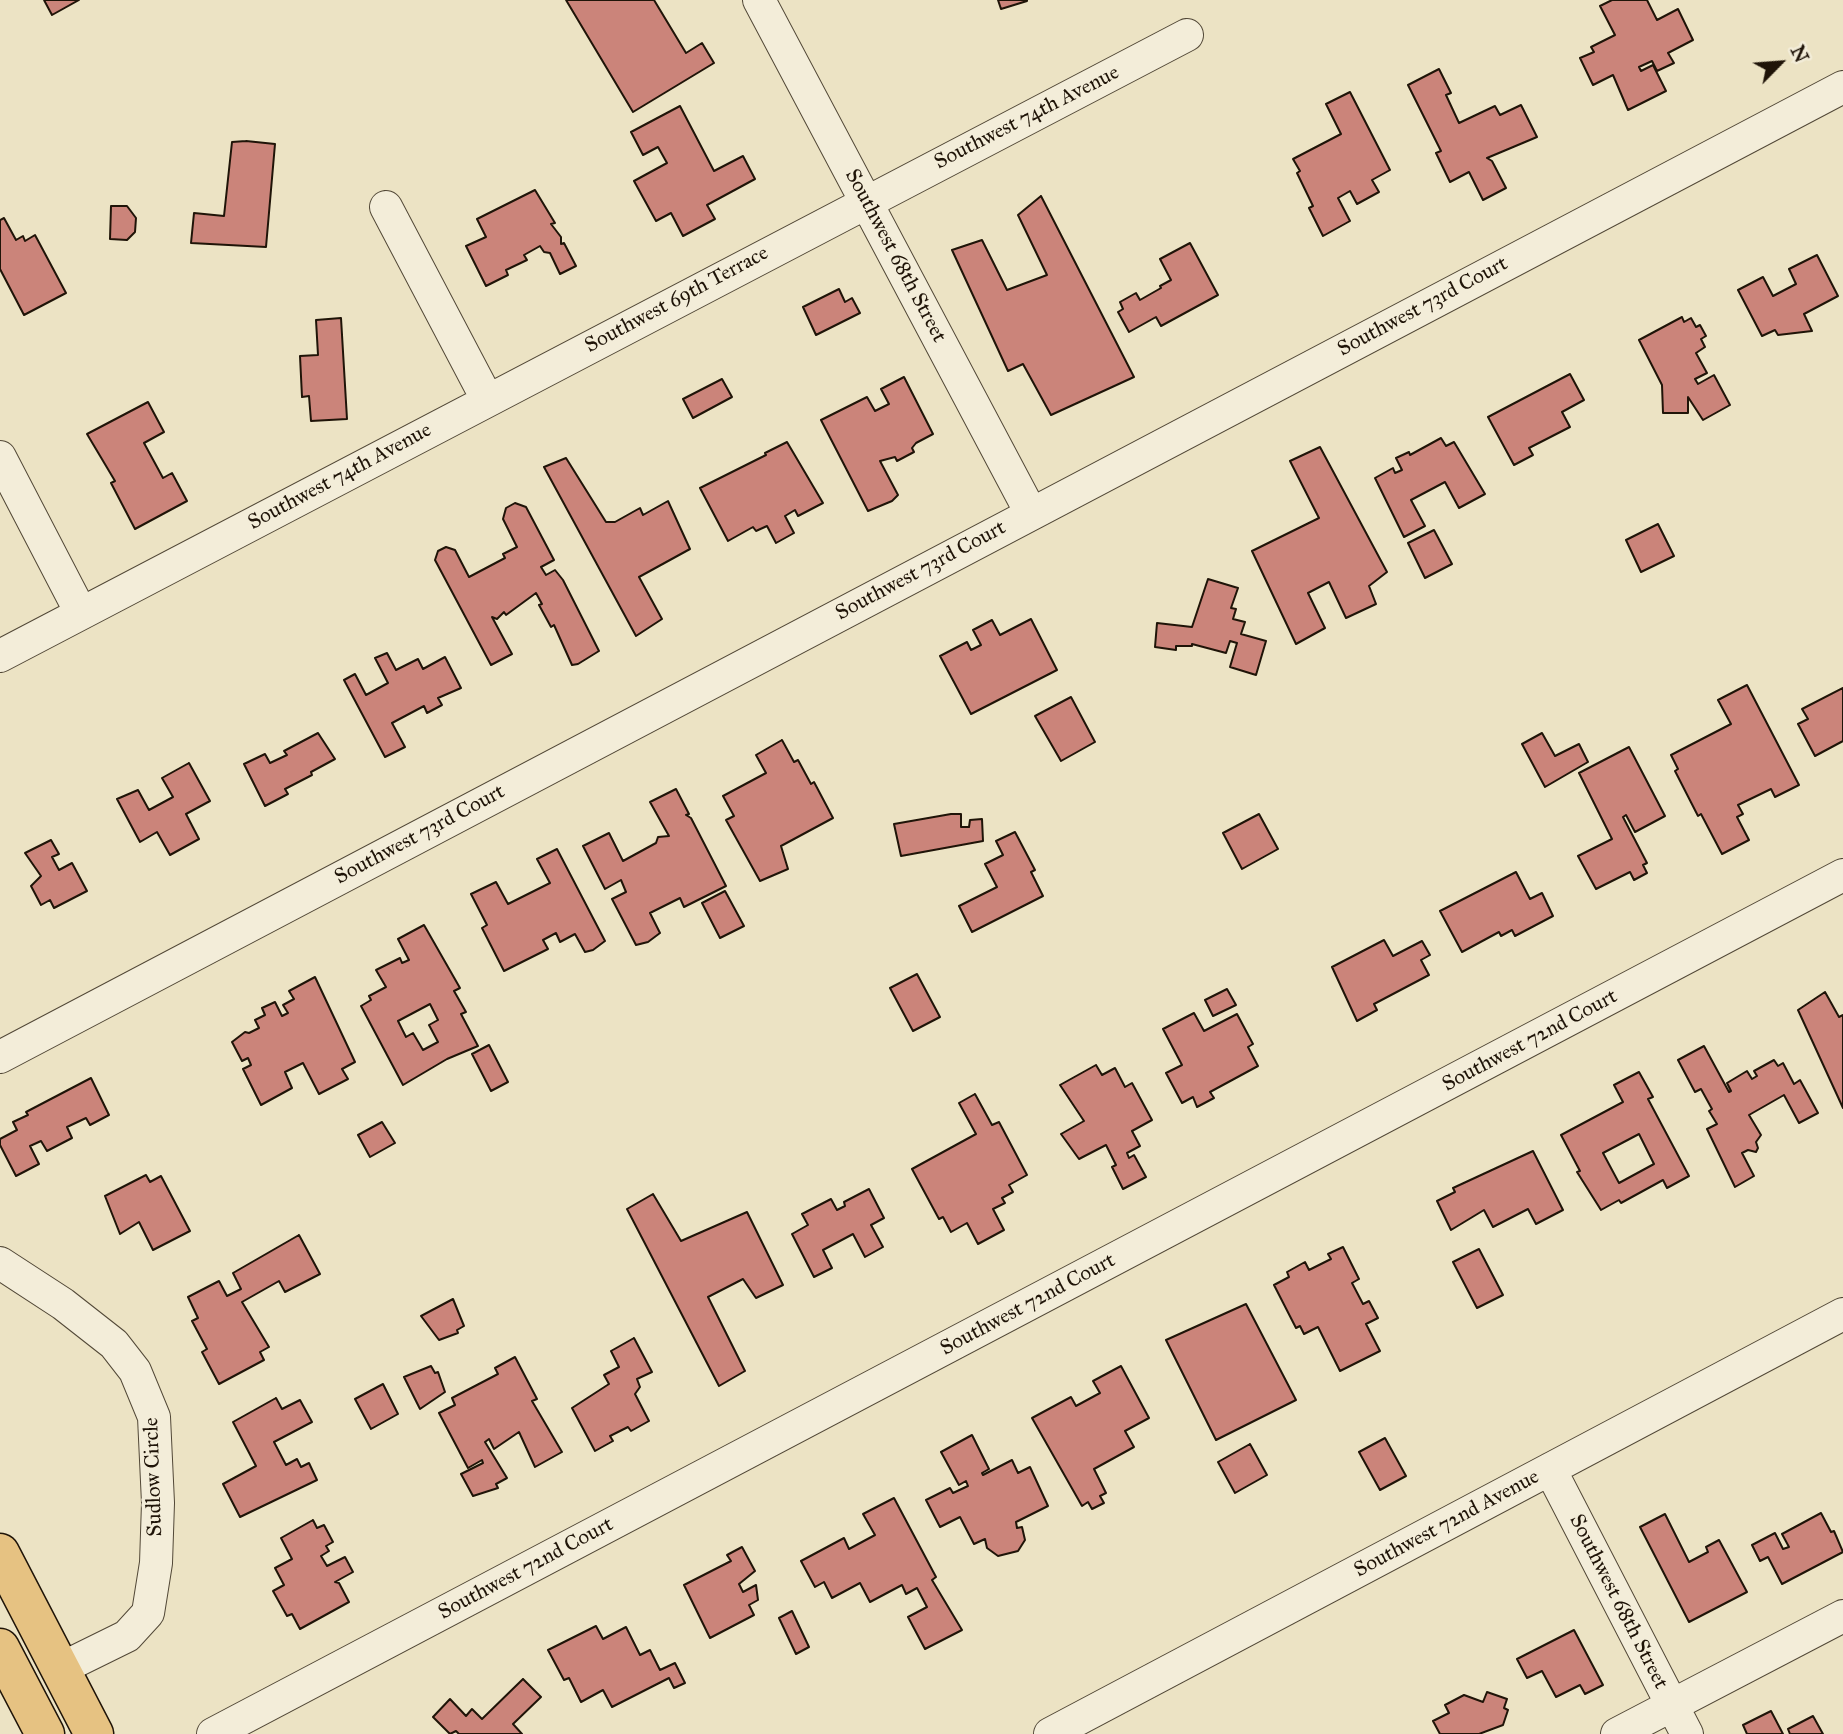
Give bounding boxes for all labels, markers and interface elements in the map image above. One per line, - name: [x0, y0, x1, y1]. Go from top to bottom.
- north arrow: [1745, 28, 1815, 98]
- text: N: [1786, 42, 1813, 66]
- street label: Southwest 74th Avenue: [930, 60, 1124, 176]
- street label: Southwest 68th Street: [839, 165, 951, 347]
- street label: Southwest 69th Terrace: [581, 241, 773, 359]
- street label: Southwest 73rd Court: [1334, 252, 1512, 362]
- street label: Southwest 74th Avenue: [244, 418, 436, 536]
- street label: Southwest 73rd Court: [832, 516, 1010, 626]
- street label: Southwest 73rd Court: [331, 780, 509, 890]
- street label: Southwest 72nd Court: [1438, 984, 1622, 1098]
- street label: Southwest 72nd Court: [936, 1248, 1120, 1362]
- street label: Sudlow Circle: [139, 1417, 169, 1537]
- street label: Southwest 72nd Avenue: [1350, 1465, 1544, 1583]
- street label: Southwest 68th Street: [1563, 1510, 1673, 1694]
- street label: Southwest 72nd Court: [434, 1512, 618, 1626]

